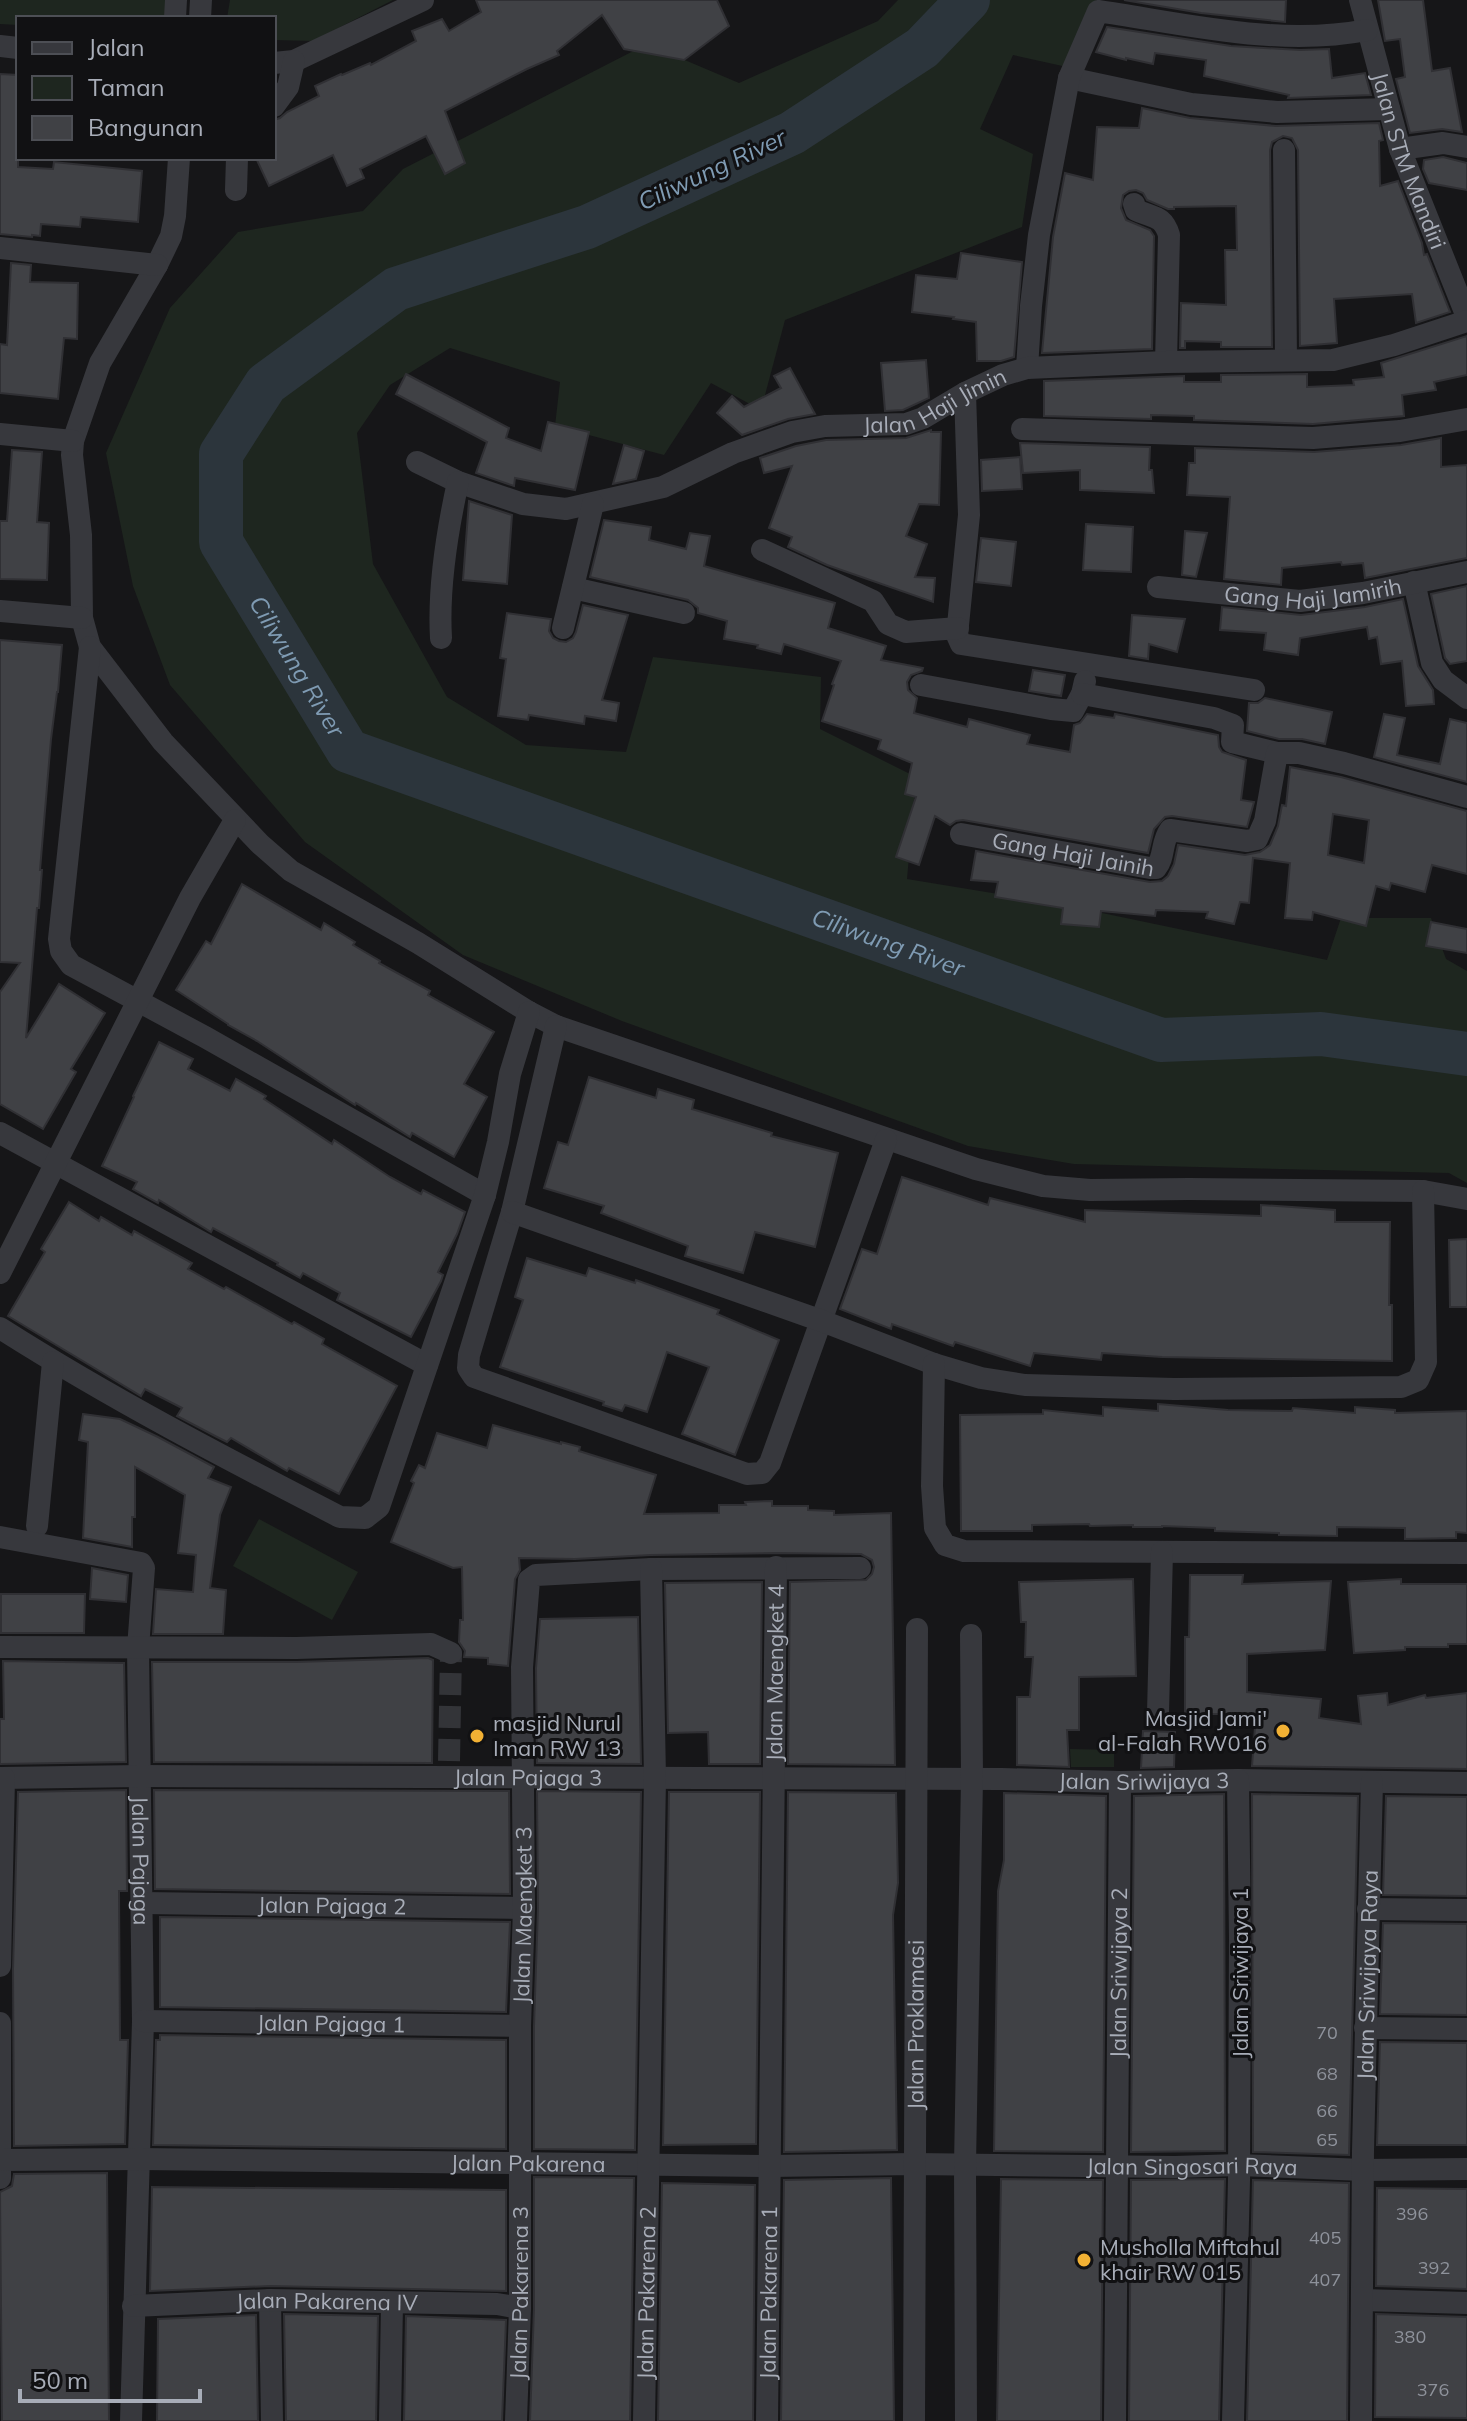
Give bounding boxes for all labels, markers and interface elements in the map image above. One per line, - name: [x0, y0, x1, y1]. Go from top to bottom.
- legend: [16, 16, 276, 160]
- text: Jalan: [88, 32, 144, 62]
- street label: Jalan STM Mandiri: [1366, 69, 1452, 253]
- text: Taman: [88, 72, 165, 102]
- text: Bangunan: [88, 112, 204, 142]
- water label: Ciliwung River: [633, 121, 791, 216]
- street label: Jalan Haji Jimin: [863, 362, 1011, 439]
- street label: Gang Haji Jamirih: [1223, 572, 1404, 615]
- water label: Ciliwung River: [243, 590, 352, 743]
- street label: Gang Haji Jainih: [990, 826, 1157, 883]
- water label: Ciliwung River: [808, 901, 970, 983]
- street label: Jalan Maengket 4: [760, 1584, 790, 1762]
- place label: Masjid Jami' al-Falah RW016: [1098, 1704, 1267, 1757]
- place label: masjid Nurul Iman RW 13: [493, 1709, 621, 1762]
- marker: Masjid Jami' al-Falah RW016: [1274, 1722, 1292, 1740]
- marker: masjid Nurul Iman RW 13: [468, 1727, 486, 1745]
- street label: Jalan Pajaga 3: [454, 1763, 602, 1792]
- street label: Jalan Sriwijaya 3: [1058, 1766, 1230, 1796]
- street label: Jalan Pajaga: [126, 1796, 156, 1925]
- street label: Jalan Maengket 3: [507, 1826, 538, 2004]
- street label: Jalan Sriwijaya Raya: [1351, 1869, 1384, 2081]
- street label: Jalan Sriwijaya 2: [1104, 1887, 1133, 2059]
- street label: Jalan Sriwijaya 1: [1226, 1888, 1254, 2058]
- street label: Jalan Pajaga 2: [258, 1891, 406, 1920]
- street label: Jalan Proklamasi: [901, 1940, 930, 2110]
- street label: Jalan Pajaga 1: [257, 2009, 405, 2038]
- house number: 70: [1316, 2021, 1338, 2044]
- house number: 68: [1316, 2062, 1338, 2085]
- house number: 66: [1316, 2099, 1338, 2122]
- house number: 65: [1316, 2128, 1338, 2151]
- street label: Jalan Pakarena: [450, 2148, 606, 2178]
- street label: Jalan Singosari Raya: [1086, 2151, 1298, 2181]
- house number: 396: [1396, 2202, 1428, 2225]
- street label: Jalan Pakarena 3: [503, 2206, 534, 2380]
- street label: Jalan Pakarena 2: [631, 2206, 662, 2380]
- street label: Jalan Pakarena 1: [753, 2206, 783, 2380]
- house number: 405: [1309, 2226, 1341, 2249]
- place label: Musholla Miftahul khair RW 015: [1100, 2233, 1280, 2286]
- marker: Musholla Miftahul khair RW 015: [1075, 2251, 1093, 2269]
- house number: 392: [1418, 2256, 1450, 2279]
- house number: 407: [1309, 2268, 1341, 2291]
- street label: Jalan Pakarena IV: [235, 2286, 419, 2317]
- house number: 380: [1394, 2325, 1426, 2348]
- scale bar: [20, 2353, 200, 2403]
- text: 50 m: [32, 2365, 88, 2395]
- house number: 376: [1417, 2378, 1449, 2401]

